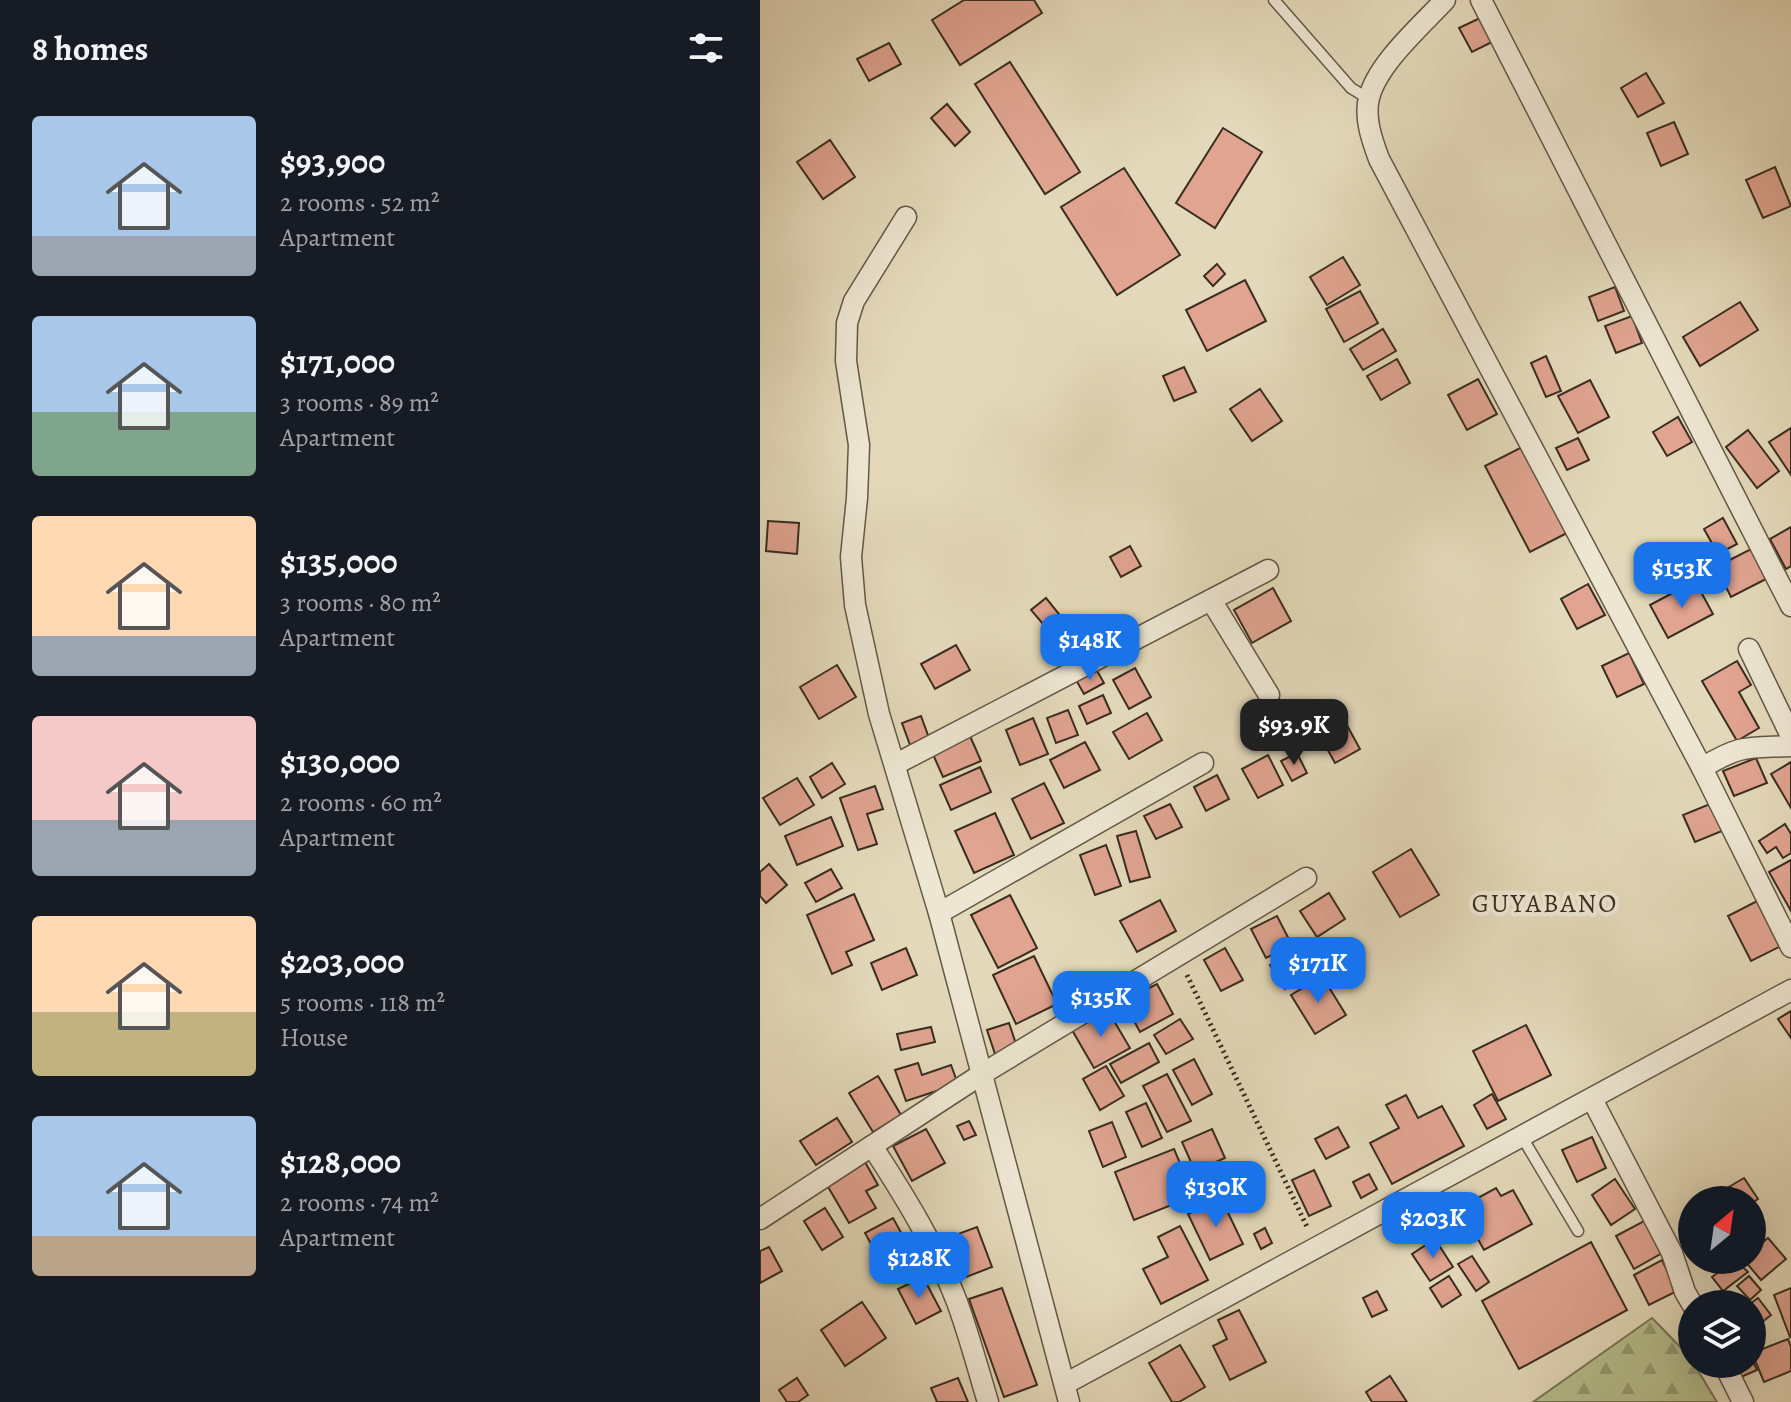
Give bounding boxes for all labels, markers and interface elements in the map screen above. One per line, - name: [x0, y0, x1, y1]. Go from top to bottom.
- text: 8 homes: [32, 25, 148, 72]
- icon: filters: [684, 26, 728, 70]
- text: $93,900: [280, 138, 385, 185]
- icon: home: [96, 148, 192, 244]
- text: 2 rooms · 52 m²: [280, 185, 439, 220]
- text: Apartment: [280, 220, 395, 255]
- text: $171,000: [280, 338, 395, 385]
- icon: home: [96, 348, 192, 444]
- text: 3 rooms · 89 m²: [280, 385, 439, 420]
- text: Apartment: [280, 420, 395, 455]
- text: $135,000: [280, 538, 398, 585]
- pin: $153K: [1626, 542, 1738, 610]
- icon: home: [96, 548, 192, 644]
- text: $153K: [1652, 550, 1712, 585]
- text: 3 rooms · 80 m²: [280, 585, 441, 620]
- pin: $148K: [1034, 614, 1146, 682]
- text: Apartment: [280, 620, 395, 655]
- text: $148K: [1058, 622, 1122, 657]
- pin: $93.9K: [1229, 699, 1359, 767]
- text: $93.9K: [1258, 707, 1330, 742]
- text: $130,000: [280, 738, 400, 785]
- icon: home: [96, 748, 192, 844]
- text: 2 rooms · 60 m²: [280, 785, 442, 820]
- text: Apartment: [280, 820, 395, 855]
- district label: GUYABANO: [1472, 886, 1618, 921]
- pin: $171K: [1262, 937, 1374, 1005]
- text: $203,000: [280, 938, 404, 985]
- text: $171K: [1289, 945, 1347, 980]
- icon: home: [96, 948, 192, 1044]
- pin: $135K: [1045, 971, 1157, 1039]
- text: $135K: [1071, 979, 1131, 1014]
- text: 5 rooms · 118 m²: [280, 985, 445, 1020]
- text: House: [280, 1020, 348, 1055]
- text: $128,000: [280, 1138, 401, 1185]
- icon: home: [96, 1148, 192, 1244]
- pin: $130K: [1160, 1161, 1272, 1229]
- text: $130K: [1185, 1169, 1247, 1204]
- text: 2 rooms · 74 m²: [280, 1185, 439, 1220]
- north arrow: [1678, 1186, 1766, 1274]
- map controls: [1678, 1186, 1766, 1378]
- pin: $203K: [1377, 1192, 1489, 1260]
- text: $203K: [1400, 1200, 1466, 1235]
- text: Apartment: [280, 1220, 395, 1255]
- pin: $128K: [863, 1232, 975, 1300]
- text: $128K: [887, 1240, 951, 1275]
- button: layers: [1678, 1290, 1766, 1378]

